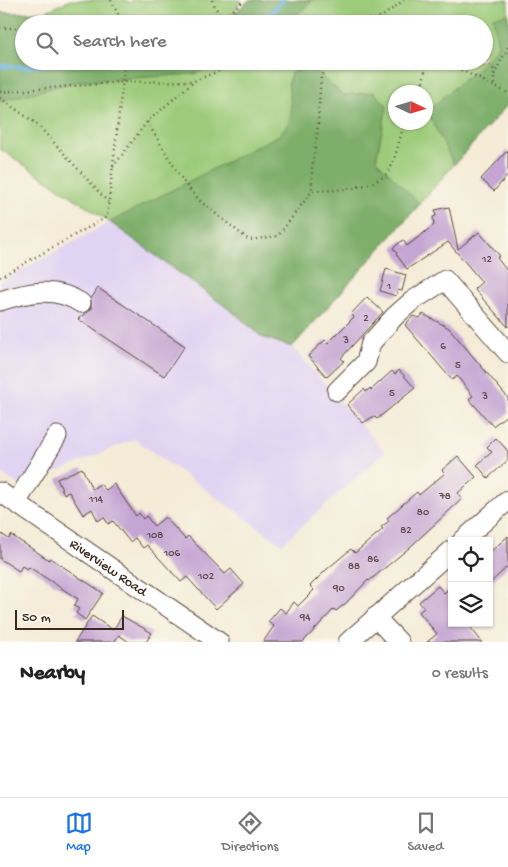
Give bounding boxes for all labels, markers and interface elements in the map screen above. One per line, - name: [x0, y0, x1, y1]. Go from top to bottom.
- search box: [15, 15, 493, 70]
- icon: search: [33, 29, 61, 57]
- text: Search here: [73, 31, 167, 54]
- north arrow: [388, 85, 433, 130]
- house number: 12: [481, 254, 493, 266]
- house number: 1: [386, 281, 391, 293]
- house number: 2: [363, 313, 369, 325]
- house number: 3: [342, 335, 349, 347]
- house number: 6: [440, 341, 446, 353]
- house number: 5: [455, 360, 461, 372]
- house number: 5: [389, 388, 395, 400]
- house number: 3: [481, 391, 488, 403]
- house number: 78: [438, 491, 451, 503]
- house number: 114: [88, 494, 104, 506]
- house number: 80: [417, 507, 429, 519]
- house number: 82: [400, 525, 412, 537]
- house number: 108: [146, 530, 163, 542]
- street label: Riverview Road: [66, 536, 151, 602]
- map controls: [448, 537, 493, 627]
- button: locate: [448, 537, 493, 582]
- house number: 106: [163, 548, 181, 560]
- house number: 86: [367, 554, 379, 566]
- house number: 88: [348, 561, 360, 573]
- house number: 102: [197, 571, 215, 583]
- button: layers: [448, 582, 493, 627]
- house number: 90: [332, 583, 345, 595]
- scale bar: [15, 607, 124, 630]
- text: 50 m: [22, 610, 51, 627]
- house number: 94: [299, 612, 311, 624]
- text: Nearby: [20, 662, 85, 687]
- text: 0 results: [432, 665, 488, 684]
- tab: Map: [65, 809, 93, 856]
- tab: Directions: [222, 809, 279, 856]
- tab: Saved: [408, 809, 443, 856]

